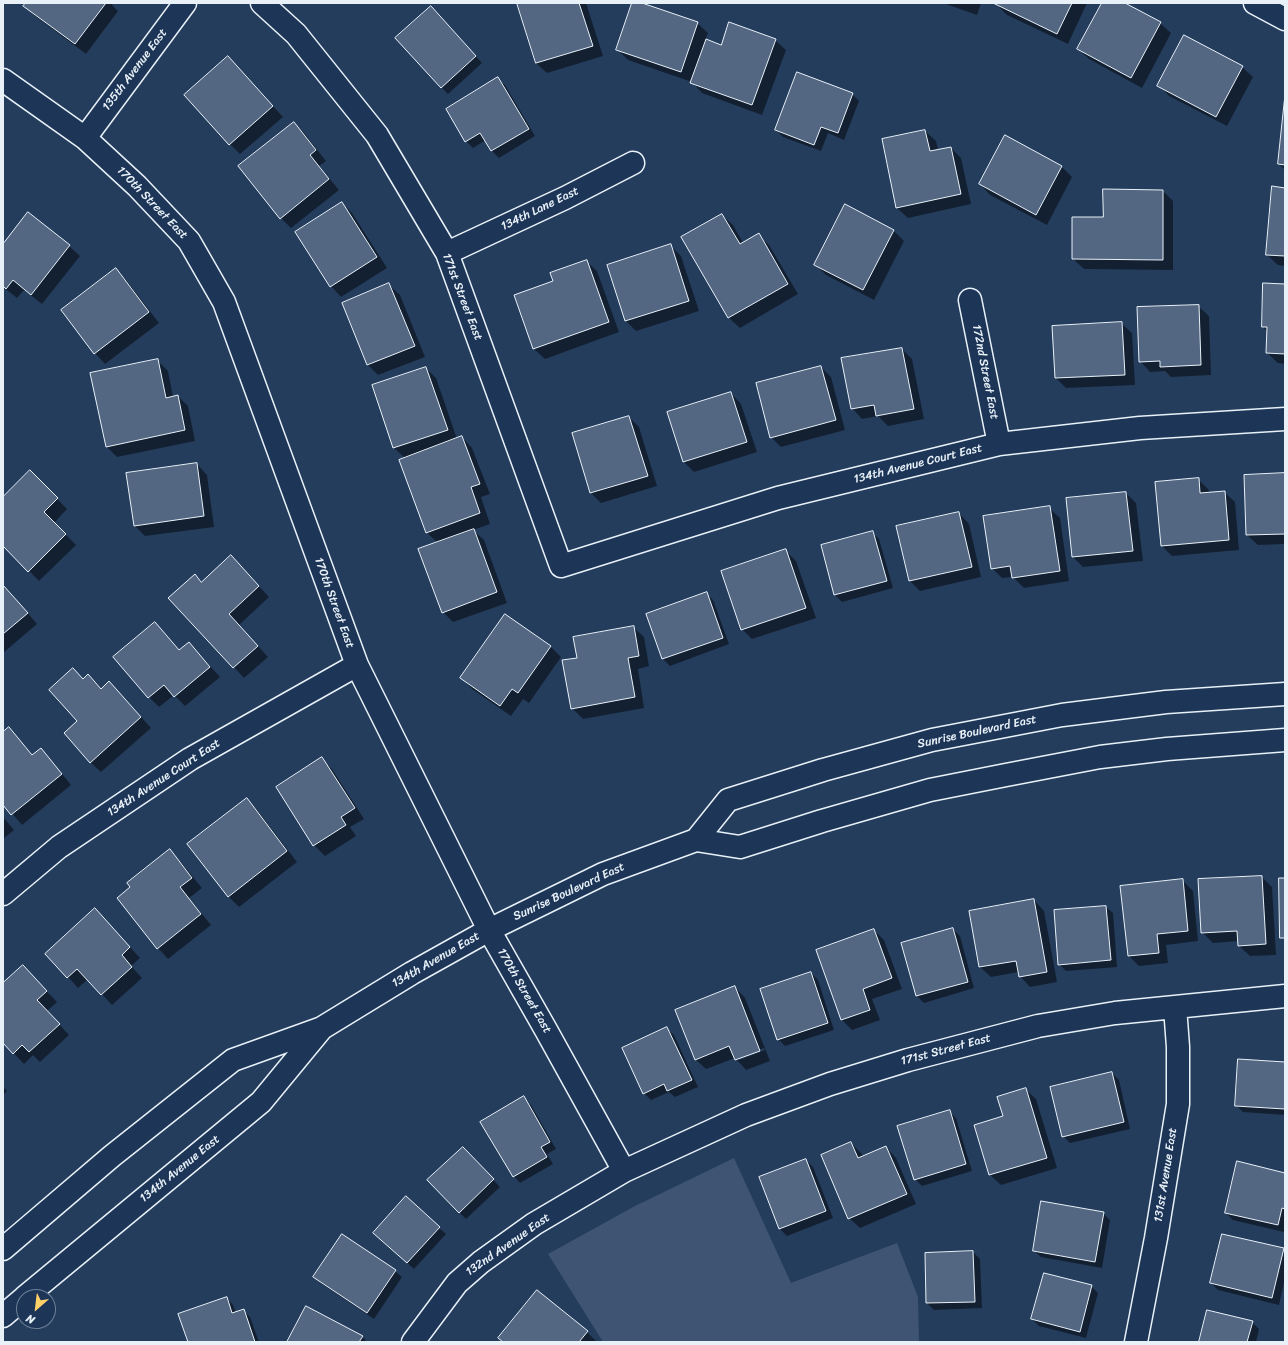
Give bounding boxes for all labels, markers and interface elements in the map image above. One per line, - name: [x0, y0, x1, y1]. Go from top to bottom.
- street label: 135th Avenue East: [100, 26, 170, 114]
- street label: 170th Street East: [114, 164, 190, 242]
- street label: 134th Lane East: [499, 184, 581, 234]
- street label: 171st Street East: [439, 251, 485, 343]
- street label: 172nd Street East: [969, 323, 1001, 421]
- street label: 134th Avenue Court East: [852, 441, 984, 487]
- street label: 170th Street East: [311, 556, 357, 650]
- street label: Sunrise Boulevard East: [916, 712, 1038, 752]
- street label: 134th Avenue Court East: [105, 736, 223, 820]
- street label: Sunrise Boulevard East: [511, 860, 627, 924]
- street label: 134th Avenue East: [390, 929, 482, 991]
- street label: 170th Street East: [494, 946, 554, 1036]
- street label: 171st Street East: [899, 1031, 993, 1069]
- street label: 131st Avenue East: [1151, 1127, 1181, 1223]
- street label: 134th Avenue East: [137, 1132, 223, 1206]
- street label: 132nd Avenue East: [463, 1211, 553, 1279]
- north arrow: [16, 1289, 56, 1329]
- text: N: [23, 1309, 38, 1329]

